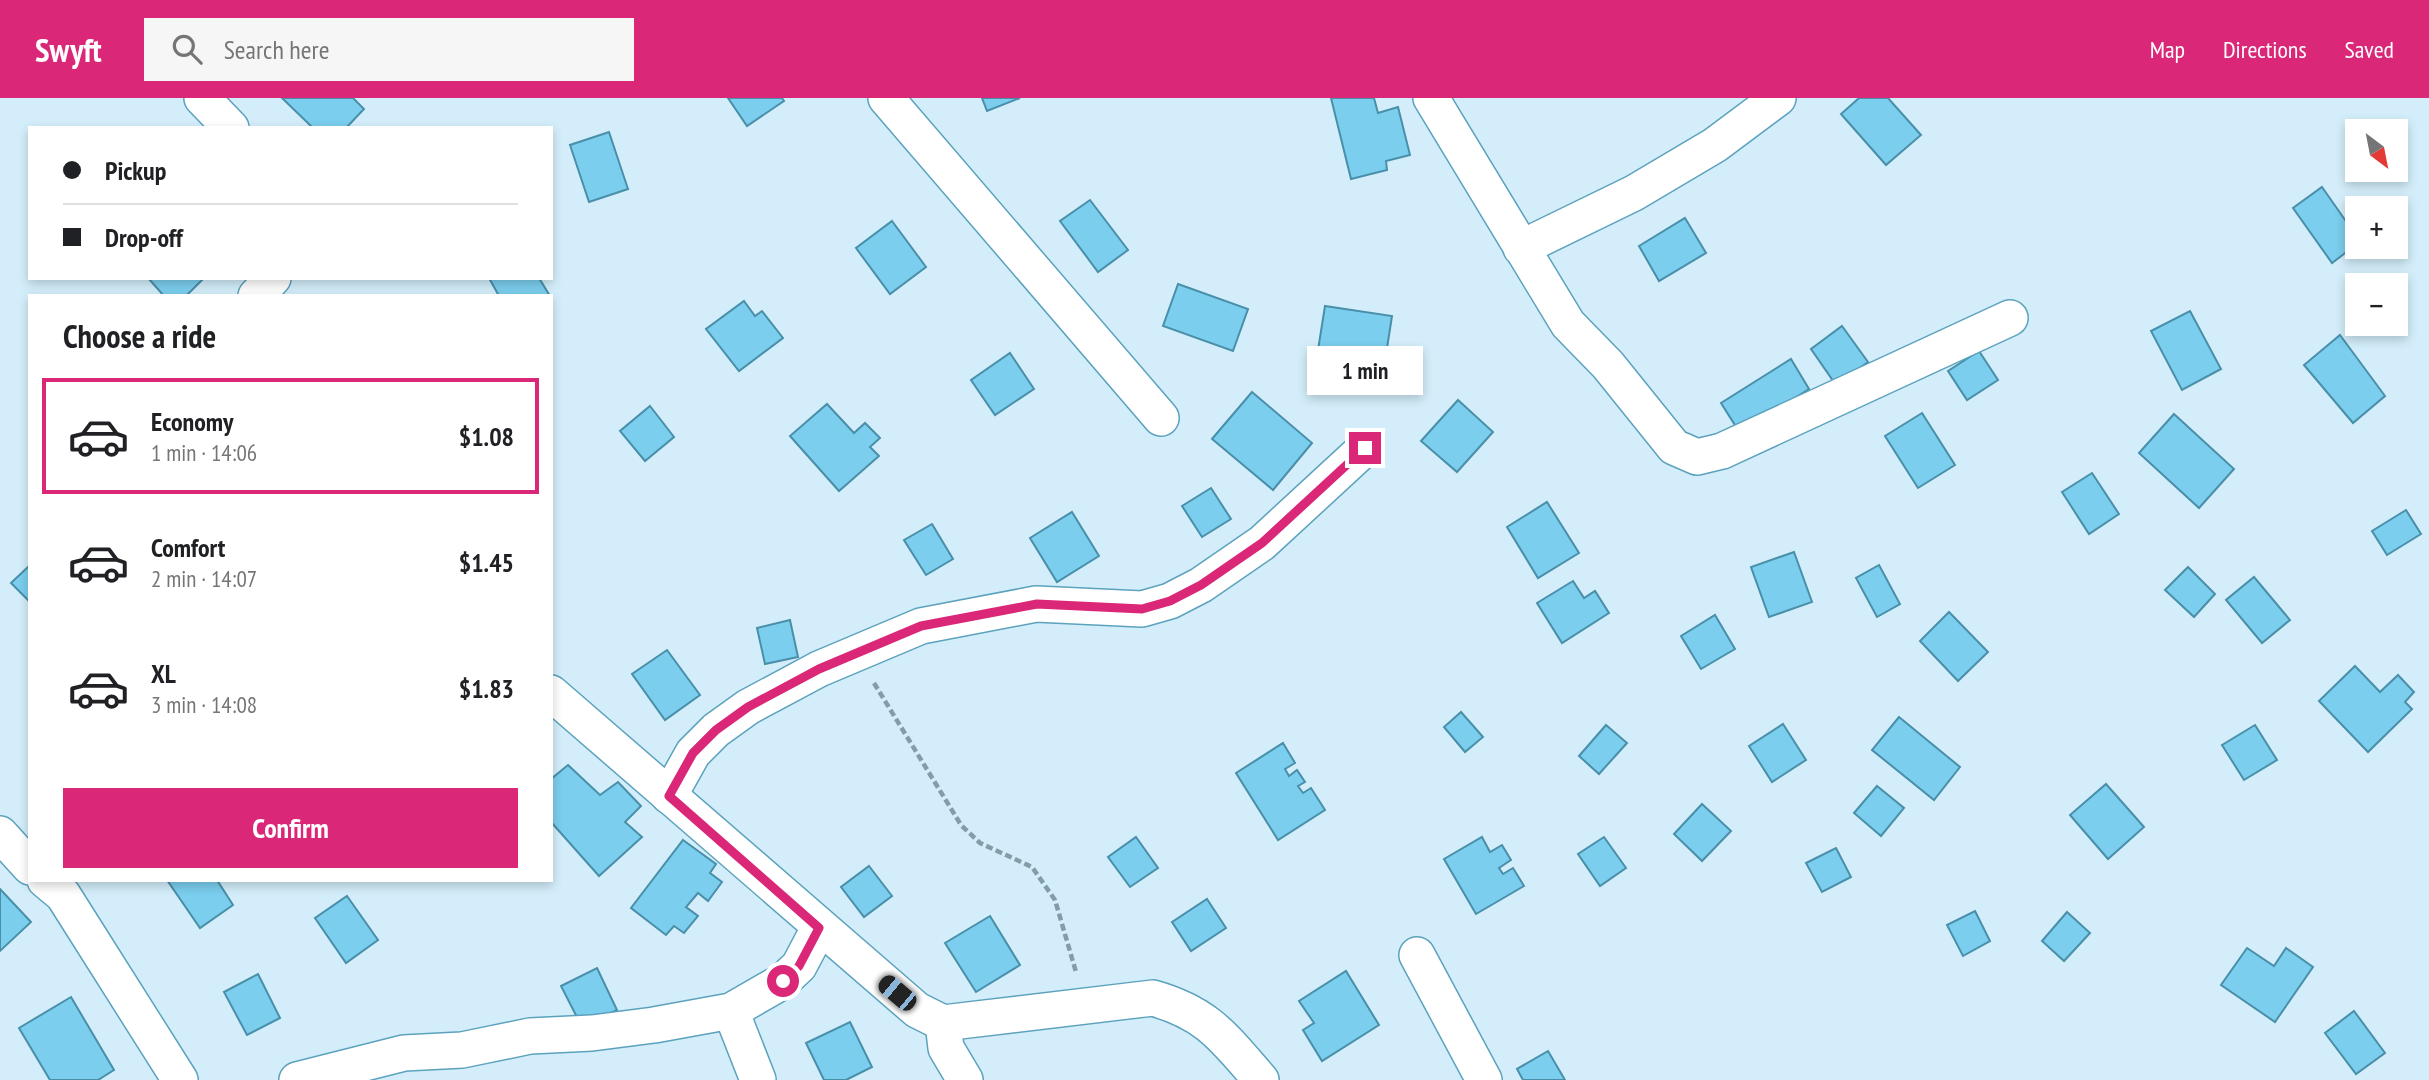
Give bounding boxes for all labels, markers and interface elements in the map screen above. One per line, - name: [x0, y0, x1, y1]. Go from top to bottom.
- search box: [144, 18, 634, 81]
- text: Swyft: [35, 28, 102, 71]
- icon: search: [168, 30, 206, 68]
- text: Search here: [224, 33, 329, 66]
- text: Map: [2150, 34, 2185, 65]
- text: Directions: [2223, 34, 2307, 65]
- text: Saved: [2345, 34, 2394, 65]
- north arrow: [2345, 119, 2408, 182]
- map controls: [2345, 119, 2408, 336]
- text: Pickup: [105, 154, 166, 187]
- button: +: [2345, 196, 2408, 259]
- text: Drop-off: [105, 221, 183, 254]
- button: −: [2345, 273, 2408, 336]
- text: Choose a ride: [63, 315, 216, 357]
- callout: 1 min: [1307, 346, 1423, 396]
- text: 1 min: [1342, 356, 1388, 385]
- icon: car: [67, 405, 130, 468]
- text: Economy: [151, 405, 233, 438]
- text: $1.08: [459, 420, 514, 453]
- route end: [1349, 432, 1381, 464]
- text: 1 min · 14:06: [151, 438, 257, 467]
- icon: car: [67, 531, 130, 594]
- text: Comfort: [151, 531, 225, 564]
- text: $1.45: [459, 546, 514, 579]
- text: 2 min · 14:07: [151, 564, 257, 593]
- icon: car: [67, 657, 130, 720]
- text: XL: [151, 657, 176, 690]
- text: $1.83: [459, 672, 514, 705]
- text: 3 min · 14:08: [151, 690, 257, 719]
- button: Confirm: [63, 788, 518, 868]
- route start: [767, 965, 799, 997]
- car: [875, 971, 920, 1015]

